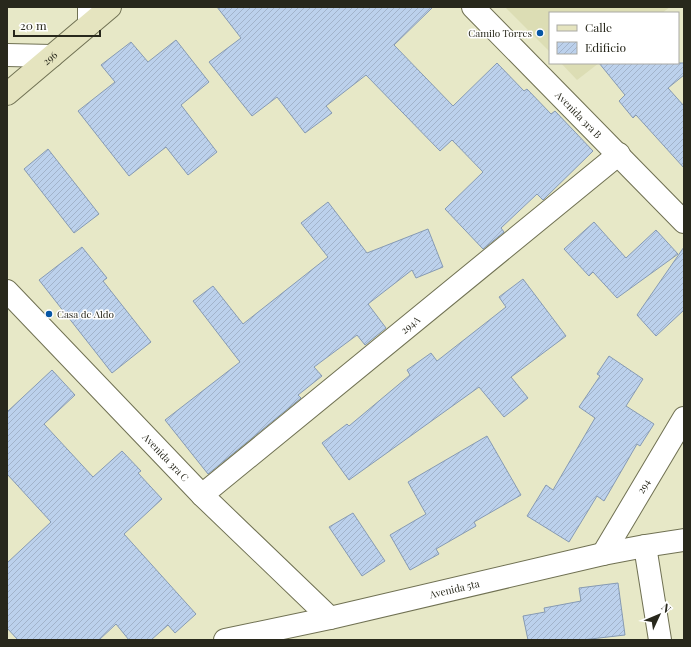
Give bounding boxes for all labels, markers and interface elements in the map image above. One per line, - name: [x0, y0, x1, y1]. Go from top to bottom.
- scale bar: [14, 12, 100, 38]
- legend: [549, 12, 679, 64]
- text: 20 m: [20, 17, 47, 33]
- text: Calle: [585, 19, 612, 35]
- place label: Camilo Torres: [468, 26, 532, 40]
- marker: Camilo Torres: [535, 28, 545, 38]
- text: Edificio: [585, 39, 627, 55]
- street label: 296: [40, 48, 60, 68]
- street label: Avenida 3ra B: [552, 87, 605, 141]
- place label: Casa de Aldo: [57, 307, 115, 321]
- marker: Casa de Aldo: [44, 309, 54, 319]
- street label: 294A: [398, 312, 423, 337]
- street label: Avenida 3ra C: [139, 429, 192, 484]
- street label: 294: [634, 476, 653, 496]
- street label: Avenida 5ta: [427, 576, 481, 602]
- north arrow: [639, 595, 679, 635]
- text: N: [658, 600, 675, 616]

